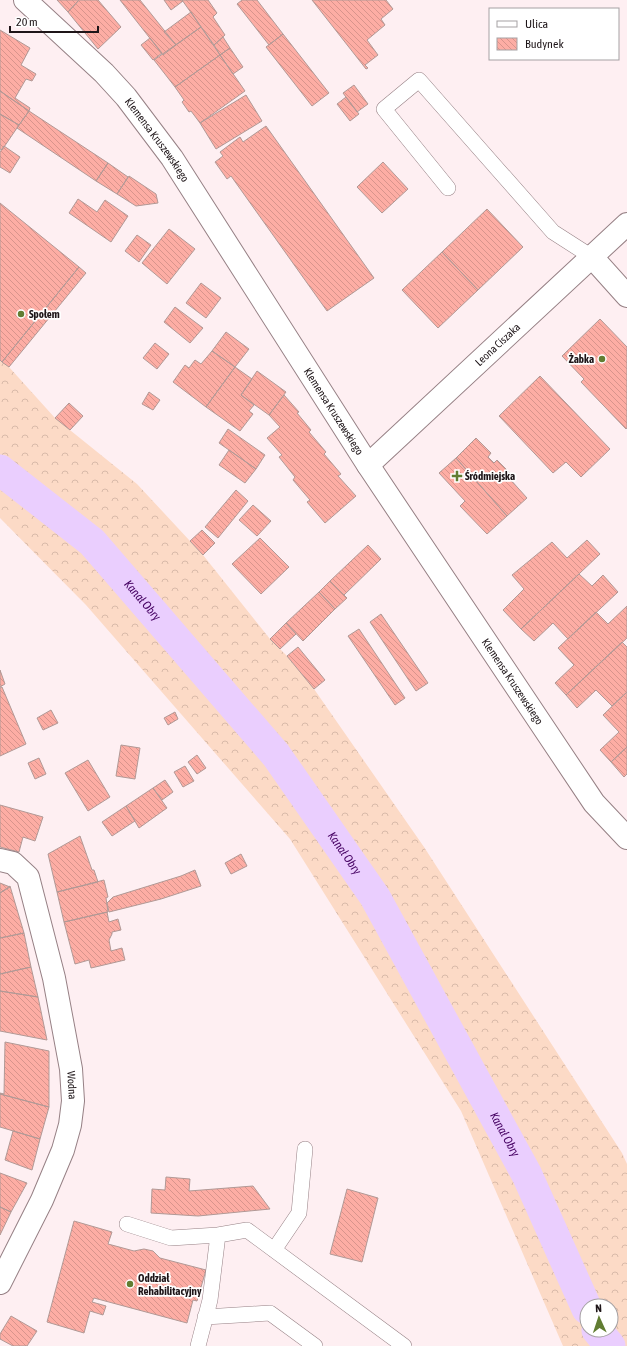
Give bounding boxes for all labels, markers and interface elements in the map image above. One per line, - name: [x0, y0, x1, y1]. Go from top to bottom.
- scale bar: [10, 8, 98, 34]
- legend: [489, 8, 619, 60]
- text: 20 m: [16, 15, 38, 29]
- text: Ulica: [525, 17, 548, 31]
- text: Budynek: [525, 37, 564, 51]
- street label: Klemensa Kruszewskiego: [123, 95, 192, 184]
- place label: Społem: [29, 308, 60, 320]
- marker: Społem: [16, 309, 26, 319]
- street label: Leona Ciszaka: [473, 321, 522, 368]
- place label: Żabka: [569, 353, 594, 365]
- marker: Żabka: [597, 354, 607, 364]
- street label: Klemensa Kruszewskiego: [302, 366, 366, 457]
- place label: Śródmiejska: [465, 470, 515, 482]
- marker: Śródmiejska: [452, 471, 462, 481]
- water label: Kanał Obry: [121, 577, 164, 623]
- street label: Klemensa Kruszewskiego: [480, 636, 546, 727]
- water label: Kanał Obry: [325, 829, 364, 877]
- street label: Wodna: [65, 1071, 79, 1100]
- water label: Kanał Obry: [487, 1110, 523, 1159]
- place label: Oddział Rehabilitacyjny: [138, 1272, 202, 1297]
- marker: Oddział Rehabilitacyjny: [125, 1279, 135, 1289]
- north arrow: [579, 1298, 619, 1338]
- text: N: [595, 1302, 602, 1314]

